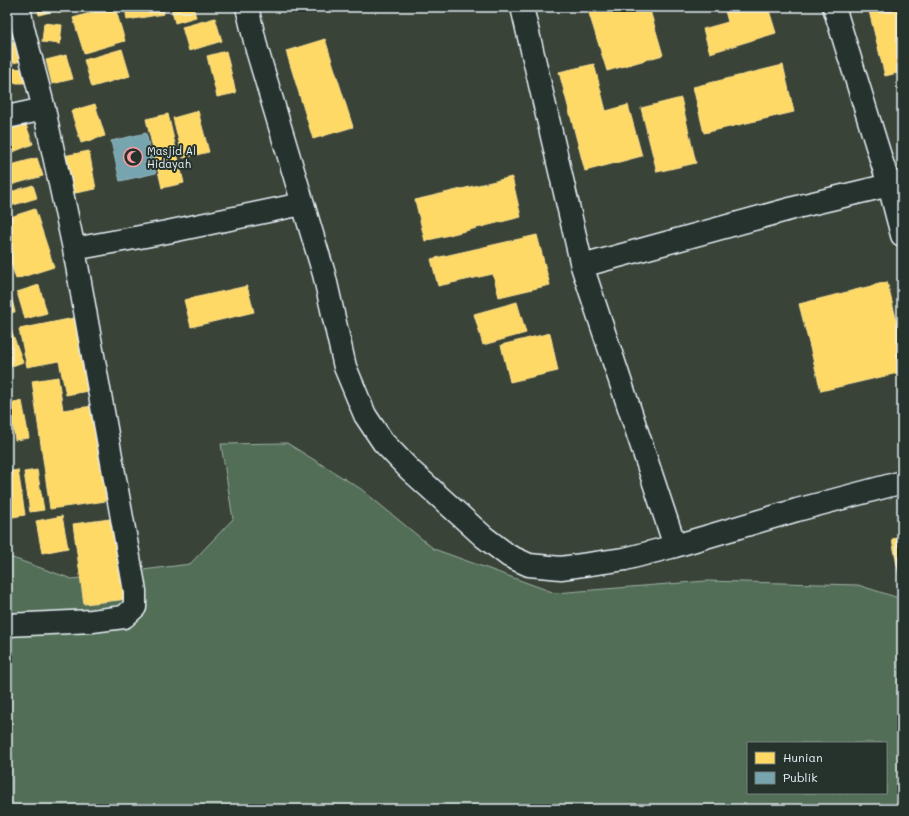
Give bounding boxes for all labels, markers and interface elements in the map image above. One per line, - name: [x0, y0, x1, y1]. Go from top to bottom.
- place label: Masjid Al Hidayah: [147, 143, 196, 171]
- mosque icon: Masjid Al Hidayah: [122, 146, 144, 168]
- legend: [747, 742, 887, 794]
- text: Hunian: [783, 749, 823, 765]
- text: Publik: [783, 769, 818, 785]

